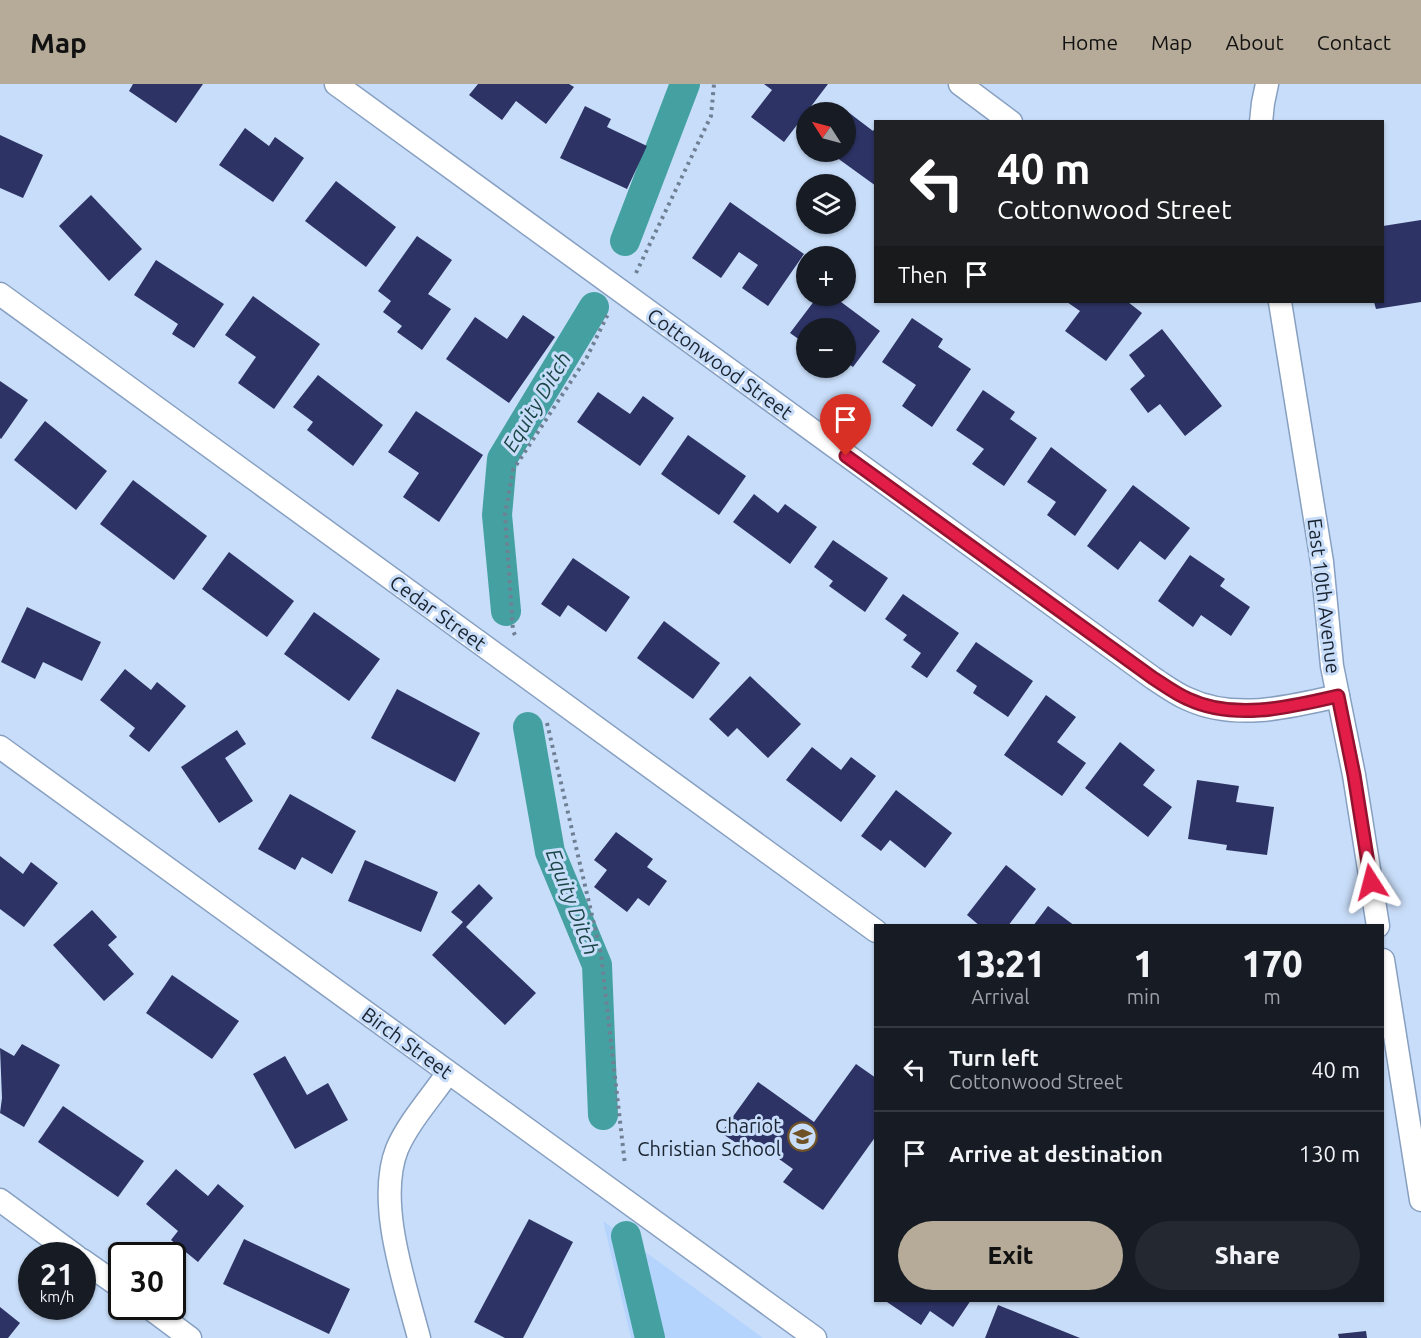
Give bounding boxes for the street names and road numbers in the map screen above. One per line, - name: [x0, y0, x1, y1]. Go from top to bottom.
- street label: Cottonwood Street: [643, 303, 797, 424]
- street label: East 10th Avenue: [1304, 517, 1345, 675]
- street label: Cedar Street: [386, 570, 491, 655]
- street label: Birch Street: [358, 1002, 457, 1083]

